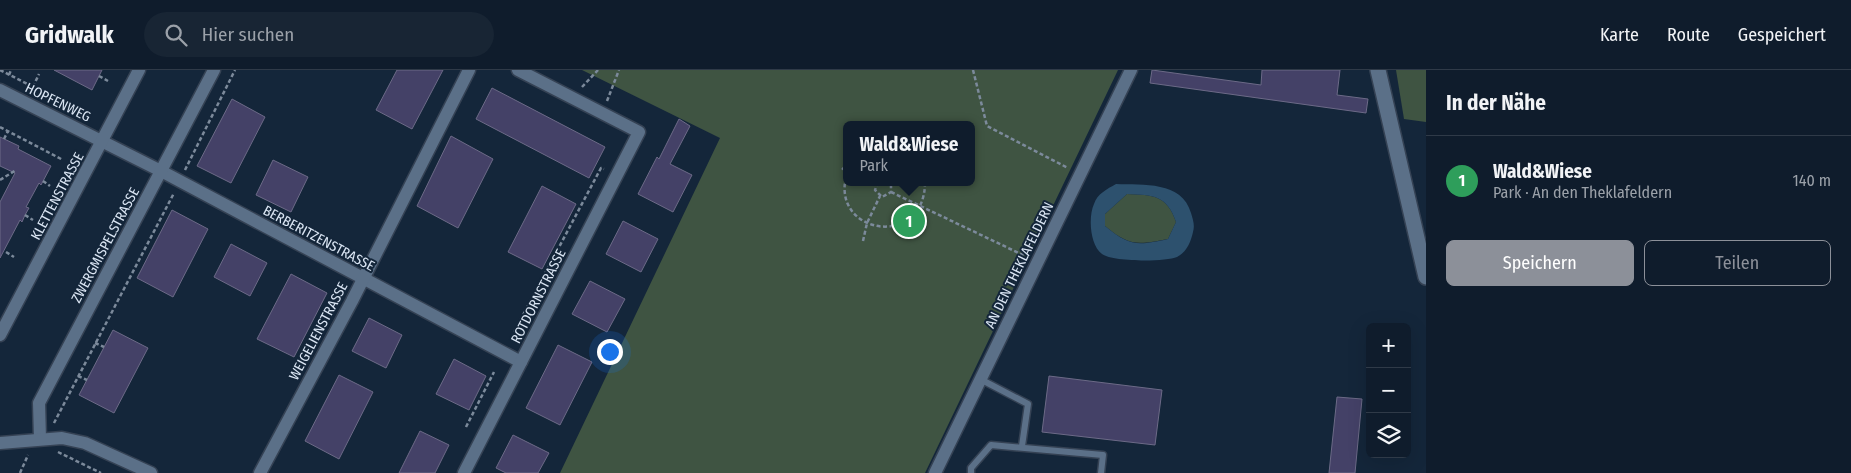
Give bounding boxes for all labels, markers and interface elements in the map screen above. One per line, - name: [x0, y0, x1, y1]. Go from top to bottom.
- search box: [144, 12, 494, 57]
- text: Gridwalk: [25, 21, 114, 49]
- icon: search: [162, 21, 190, 49]
- text: Hier suchen: [202, 23, 294, 46]
- text: Karte: [1600, 24, 1639, 46]
- text: Route: [1667, 24, 1710, 46]
- text: Gespeichert: [1738, 24, 1826, 46]
- street label: HOPFENWEG: [22, 79, 93, 126]
- text: In der Nähe: [1446, 90, 1546, 116]
- popup: [843, 121, 975, 186]
- text: Wald&Wiese: [860, 133, 958, 156]
- street label: KLETTENSTRASSE: [27, 149, 88, 243]
- text: Park: [860, 156, 888, 175]
- text: Wald&Wiese: [1493, 160, 1592, 183]
- text: 1: [1459, 171, 1465, 190]
- text: 140 m: [1793, 171, 1831, 190]
- text: Park · An den Theklafeldern: [1493, 183, 1672, 202]
- street label: ZWERGMISPELSTRASSE: [68, 184, 143, 306]
- street label: AN DEN THEKLAFELDERN: [982, 200, 1057, 331]
- street label: BERBERITZENSTRASSE: [260, 202, 378, 275]
- pin: 1: [893, 202, 925, 240]
- button: Speichern: [1446, 240, 1634, 286]
- button: Teilen: [1644, 240, 1831, 286]
- street label: ROTDORNSTRASSE: [507, 246, 570, 346]
- street label: WEIGELIENSTRASSE: [285, 279, 352, 383]
- map controls: [1366, 323, 1411, 458]
- button: +: [1366, 323, 1411, 368]
- your location: [597, 339, 623, 365]
- button: −: [1366, 368, 1411, 413]
- button: layers: [1366, 413, 1411, 458]

